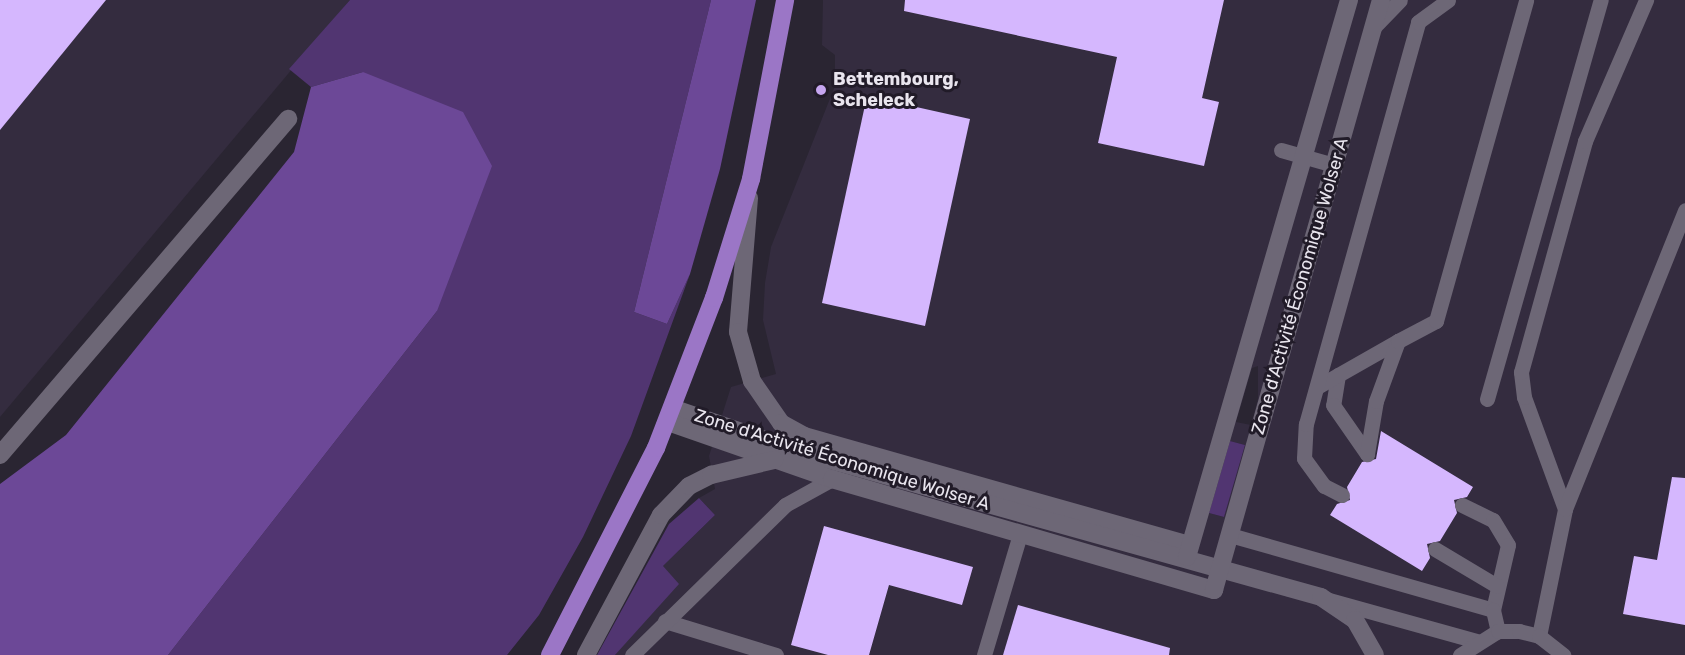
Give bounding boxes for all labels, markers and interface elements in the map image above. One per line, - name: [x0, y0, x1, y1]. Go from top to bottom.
- place label: Bettembourg, Scheleck: [833, 69, 959, 112]
- marker: Bettembourg, Scheleck: [814, 83, 828, 97]
- street label: Zone d'Activité Économique Wolser A: [1247, 135, 1353, 437]
- street label: Zone d'Activité Économique Wolser A: [691, 405, 993, 515]

